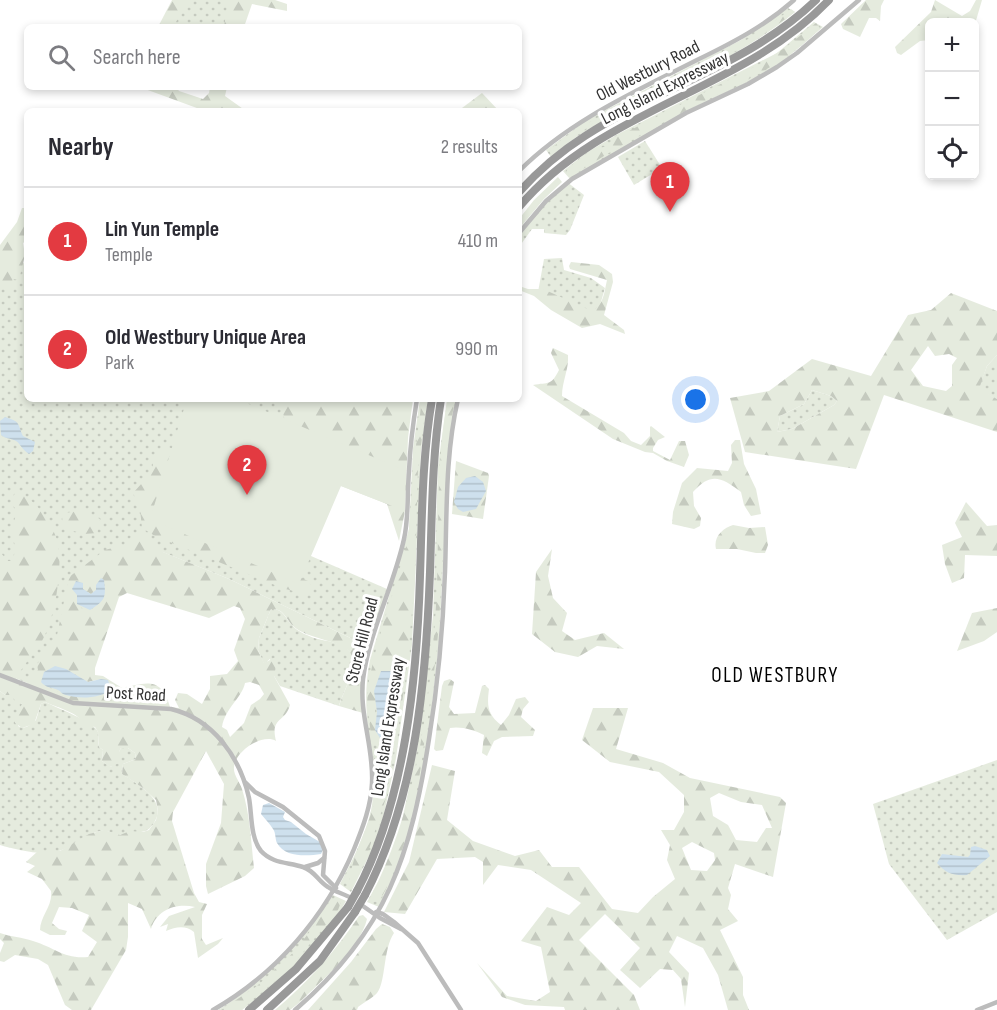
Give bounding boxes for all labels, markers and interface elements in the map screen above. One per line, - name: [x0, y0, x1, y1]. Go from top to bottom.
- map controls: [925, 18, 979, 180]
- button: +: [925, 18, 979, 72]
- search box: [24, 24, 522, 90]
- street label: Old Westbury Road: [593, 36, 703, 106]
- icon: search: [45, 41, 78, 74]
- text: Search here: [93, 44, 180, 71]
- street label: Long Island Expressway: [598, 47, 732, 129]
- button: −: [925, 72, 979, 126]
- button: locate: [925, 126, 979, 180]
- text: Nearby: [48, 132, 114, 163]
- text: 2 results: [441, 135, 498, 159]
- pin: 1: [650, 162, 690, 212]
- text: Lin Yun Temple: [105, 216, 219, 243]
- text: 1: [64, 229, 71, 253]
- text: 410 m: [458, 229, 498, 253]
- text: Temple: [105, 243, 153, 267]
- text: Old Westbury Unique Area: [105, 324, 306, 351]
- text: 2: [63, 337, 72, 361]
- text: 990 m: [455, 337, 498, 361]
- text: Park: [105, 351, 134, 375]
- your location: [681, 385, 710, 414]
- pin: 2: [228, 446, 266, 495]
- street label: Store Hill Road: [341, 595, 383, 685]
- street label: Long Island Expressway: [367, 656, 409, 798]
- district label: OLD WESTBURY: [711, 663, 839, 688]
- street label: Post Road: [106, 682, 166, 706]

